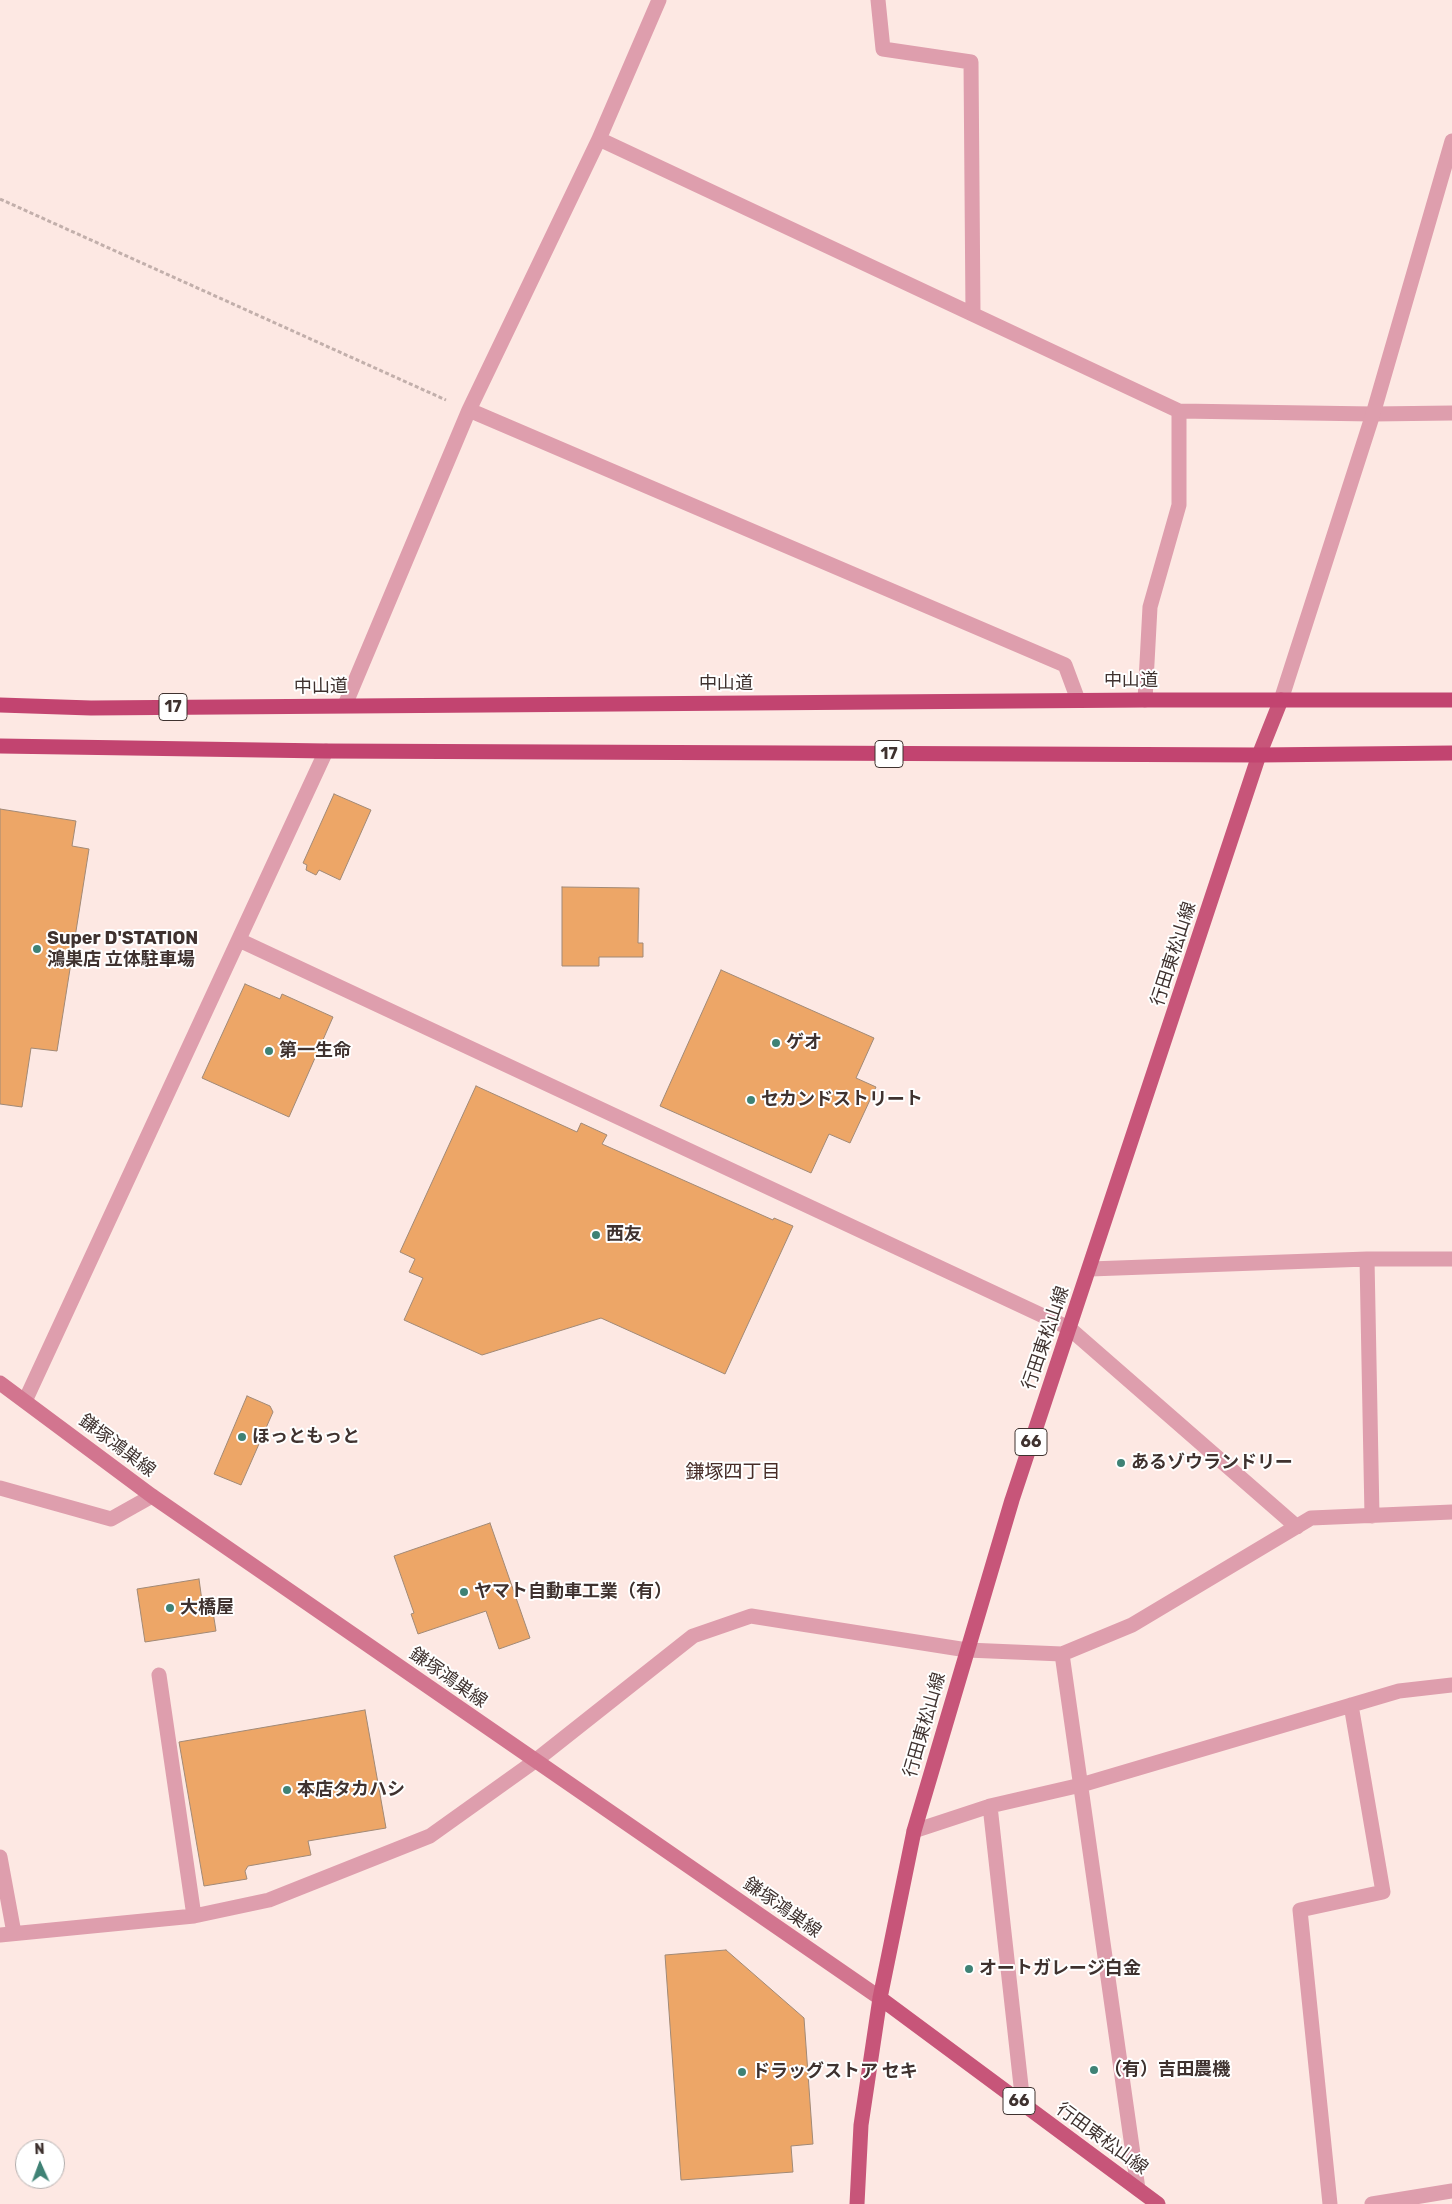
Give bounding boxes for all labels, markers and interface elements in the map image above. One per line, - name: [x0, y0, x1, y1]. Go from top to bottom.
- street label: 中山道: [1104, 670, 1158, 692]
- street label: 中山道: [699, 673, 753, 695]
- street label: 中山道: [294, 676, 348, 698]
- road number: 17: [159, 694, 187, 720]
- road number: 17: [875, 741, 903, 768]
- street label: 行田東松山線: [1147, 899, 1201, 1009]
- place label: Super D'STATION 鴻巣店 立体駐車場: [47, 928, 198, 971]
- marker: Super D'STATION 鴻巣店 立体駐車場: [31, 943, 43, 955]
- place label: ゲオ: [786, 1032, 822, 1054]
- marker: ゲオ: [770, 1037, 782, 1049]
- place label: 第一生命: [279, 1040, 351, 1062]
- marker: 第一生命: [263, 1045, 275, 1057]
- place label: セカンドストリート: [761, 1089, 923, 1111]
- marker: セカンドストリート: [745, 1094, 757, 1106]
- place label: 西友: [606, 1224, 642, 1246]
- marker: 西友: [590, 1229, 602, 1241]
- street label: 行田東松山線: [1018, 1283, 1074, 1393]
- street label: 鎌塚鴻巣線: [75, 1410, 159, 1482]
- place label: ほっともっと: [252, 1426, 360, 1448]
- road number: 66: [1015, 1428, 1047, 1455]
- marker: ほっともっと: [236, 1431, 248, 1443]
- place label: あるゾウランドリー: [1131, 1452, 1293, 1474]
- marker: あるゾウランドリー: [1115, 1457, 1127, 1469]
- district label: 鎌塚四丁目: [686, 1462, 780, 1484]
- place label: ヤマト自動車工業（有）: [474, 1581, 672, 1603]
- marker: ヤマト自動車工業（有）: [458, 1586, 470, 1598]
- place label: 大橋屋: [180, 1597, 234, 1619]
- marker: 大橋屋: [164, 1602, 176, 1614]
- street label: 鎌塚鴻巣線: [405, 1643, 491, 1713]
- street label: 行田東松山線: [900, 1670, 950, 1780]
- place label: 本店タカハシ: [297, 1779, 405, 1801]
- marker: 本店タカハシ: [281, 1784, 293, 1796]
- street label: 鎌塚鴻巣線: [739, 1873, 825, 1943]
- place label: オートガレージ白金: [979, 1958, 1141, 1980]
- marker: オートガレージ白金: [963, 1963, 975, 1975]
- place label: （有）吉田農機: [1104, 2059, 1230, 2081]
- place label: ドラッグストア セキ: [752, 2061, 918, 2083]
- marker: （有）吉田農機: [1088, 2064, 1100, 2076]
- marker: ドラッグストア セキ: [736, 2066, 748, 2078]
- road number: 66: [1003, 2088, 1035, 2114]
- street label: 行田東松山線: [1052, 2099, 1152, 2179]
- north arrow: [15, 2139, 65, 2189]
- text: N: [34, 2141, 45, 2158]

